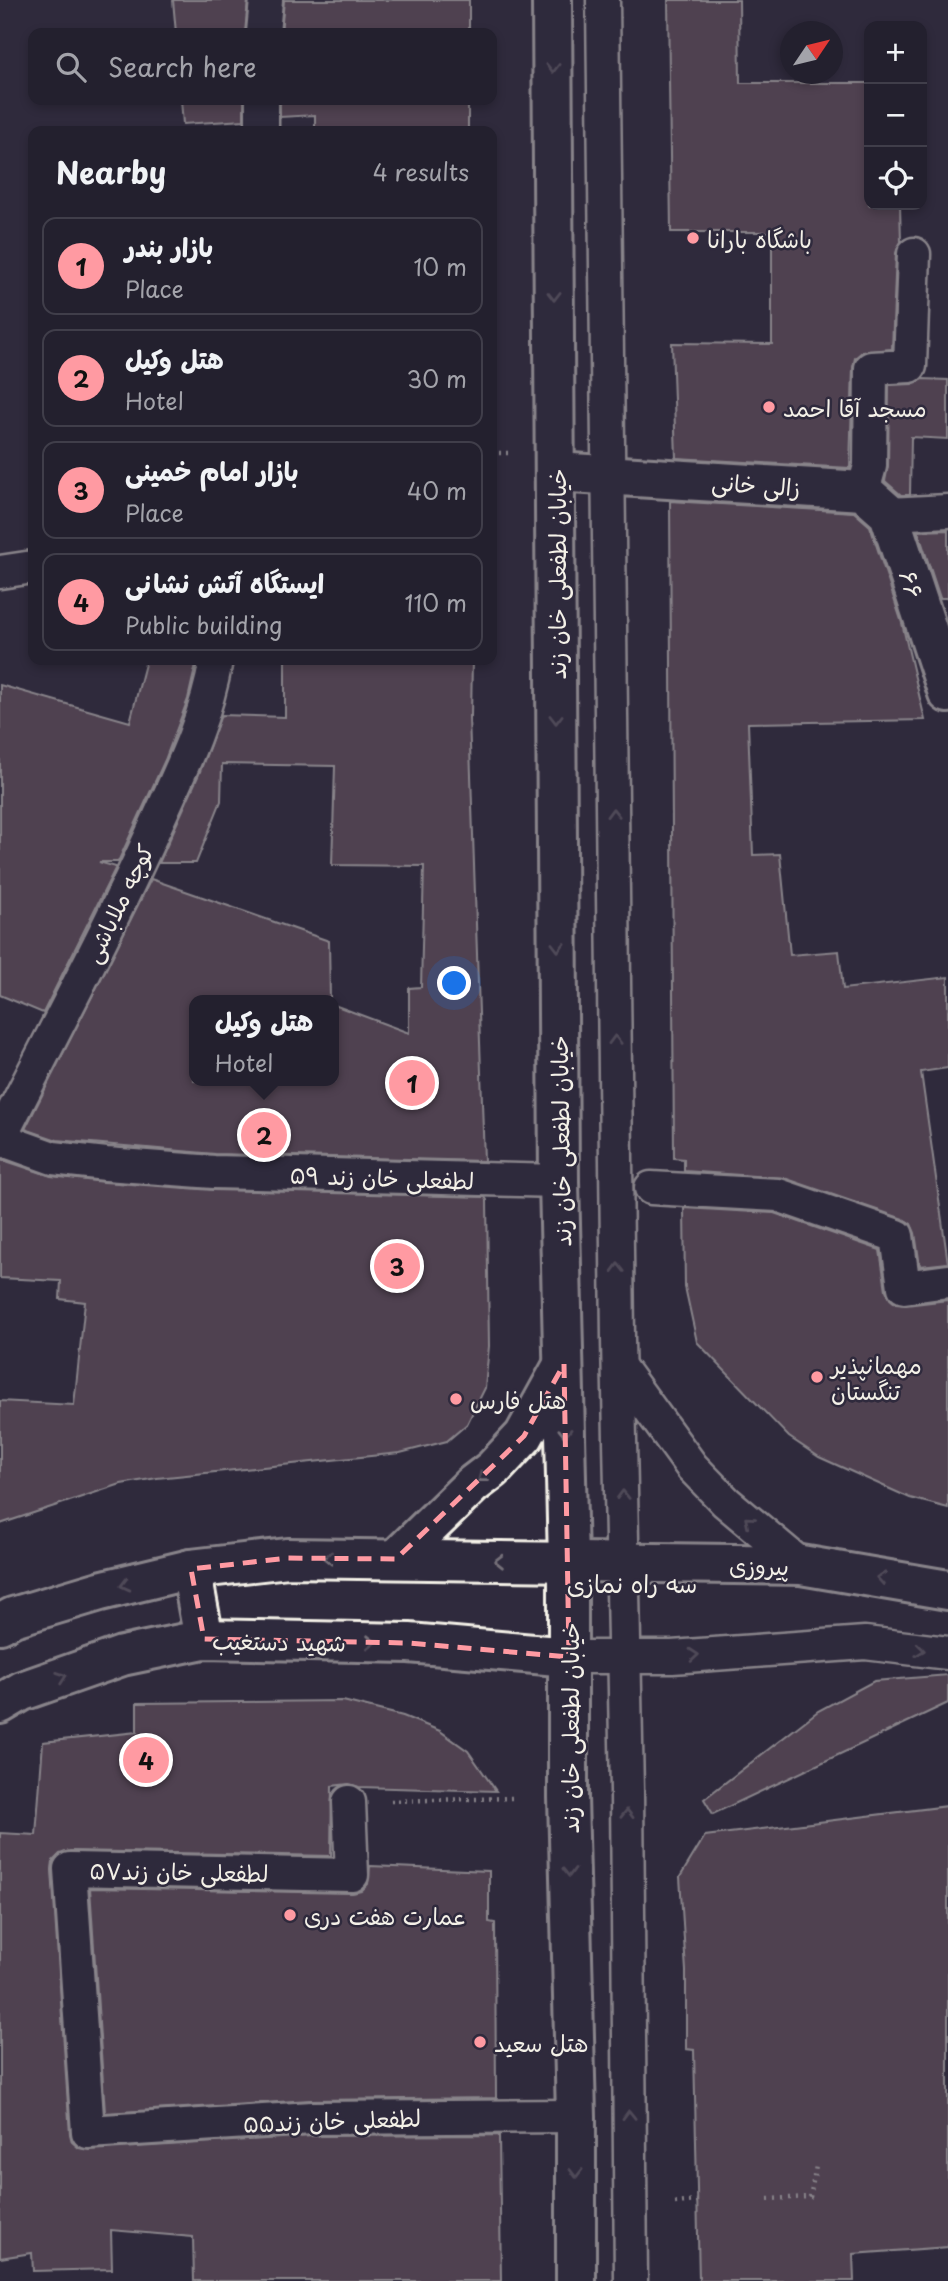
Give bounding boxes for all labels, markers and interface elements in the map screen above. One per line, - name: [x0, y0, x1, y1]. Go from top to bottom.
- north arrow: [780, 21, 843, 84]
- map controls: [864, 21, 927, 210]
- button: +: [864, 21, 927, 84]
- search box: [28, 28, 497, 105]
- text: Search here: [108, 47, 257, 86]
- icon: search: [52, 48, 90, 86]
- one-way arrow: [545, 63, 560, 74]
- button: −: [864, 84, 927, 147]
- button: locate: [864, 147, 927, 210]
- text: Nearby: [56, 149, 166, 194]
- text: 4 results: [373, 154, 469, 189]
- place label: باشگاه بارانا: [707, 221, 812, 256]
- text: بازار بندر: [125, 227, 213, 266]
- marker: باشگاه بارانا: [685, 230, 701, 246]
- text: 1: [76, 249, 87, 284]
- text: 10 m: [413, 249, 467, 284]
- text: Place: [125, 271, 184, 306]
- one-way arrow: [546, 291, 562, 301]
- text: هتل وکیل: [125, 339, 224, 378]
- text: 2: [73, 361, 89, 396]
- text: 30 m: [406, 361, 467, 396]
- text: Hotel: [125, 383, 184, 418]
- place label: مسجد آقا احمد: [783, 390, 927, 425]
- marker: مسجد آقا احمد: [761, 399, 777, 415]
- text: بازار امام خمینی: [125, 451, 298, 490]
- street label: زالی خانی: [710, 463, 802, 505]
- street label: خیابان لطفعلی خان زند: [539, 468, 574, 680]
- text: 3: [73, 473, 89, 508]
- text: 40 m: [407, 473, 467, 508]
- text: Place: [125, 495, 184, 530]
- text: ایستگاه آتش نشانی: [125, 563, 324, 602]
- street label: ۶۶: [891, 565, 933, 603]
- text: 4: [73, 585, 89, 620]
- text: 110 m: [405, 585, 467, 620]
- text: Public building: [125, 607, 282, 642]
- one-way arrow: [549, 714, 564, 725]
- one-way arrow: [605, 807, 621, 818]
- street label: کوچه ملاباشی: [74, 837, 162, 969]
- one-way arrow: [550, 942, 566, 952]
- your location: [437, 966, 471, 1000]
- popup: [189, 995, 339, 1086]
- text: هتل وکیل: [215, 1001, 313, 1040]
- street label: خیابان لطفعلی خان زند: [541, 1035, 579, 1247]
- one-way arrow: [607, 1035, 623, 1045]
- text: Hotel: [215, 1045, 273, 1080]
- pin: 1: [389, 1057, 435, 1109]
- pin: 2: [241, 1109, 287, 1161]
- street label: لطفعلی خان زند ۵۹: [289, 1156, 475, 1198]
- pin: 3: [374, 1240, 420, 1292]
- one-way arrow: [610, 1262, 626, 1272]
- place label: مهمانپذیر تنگستان: [829, 1347, 922, 1408]
- marker: مهمانپذیر تنگستان: [809, 1369, 825, 1385]
- place label: هتل فارس: [470, 1382, 566, 1417]
- marker: هتل فارس: [448, 1391, 464, 1407]
- one-way arrow: [557, 1428, 573, 1438]
- one-way arrow: [477, 1469, 489, 1482]
- one-way arrow: [615, 1489, 630, 1500]
- one-way arrow: [744, 1517, 757, 1529]
- street label: پیروزی: [729, 1548, 789, 1583]
- one-way arrow: [322, 1550, 332, 1566]
- one-way arrow: [494, 1553, 504, 1569]
- district label: سه راه نمازی: [567, 1565, 697, 1601]
- one-way arrow: [875, 1571, 887, 1586]
- one-way arrow: [119, 1576, 131, 1591]
- street label: شهید دستغیب: [212, 1622, 346, 1660]
- street label: خیابان لطفعلی خان زند: [552, 1622, 587, 1834]
- one-way arrow: [366, 1634, 376, 1650]
- one-way arrow: [914, 1642, 926, 1657]
- one-way arrow: [688, 1648, 700, 1663]
- one-way arrow: [56, 1671, 68, 1685]
- pin: 4: [123, 1734, 169, 1786]
- one-way arrow: [619, 1808, 635, 1819]
- street label: لطفعلی خان زند۵۷: [89, 1852, 269, 1890]
- one-way arrow: [562, 1867, 577, 1878]
- place label: عمارت هفت دری: [304, 1898, 467, 1933]
- marker: عمارت هفت دری: [282, 1907, 298, 1923]
- place label: هتل سعيد: [494, 2025, 588, 2060]
- marker: هتل سعيد: [472, 2034, 488, 2050]
- street label: لطفعلی خان زند۵۵: [242, 2099, 422, 2141]
- one-way arrow: [622, 2109, 637, 2120]
- one-way arrow: [568, 2169, 584, 2179]

